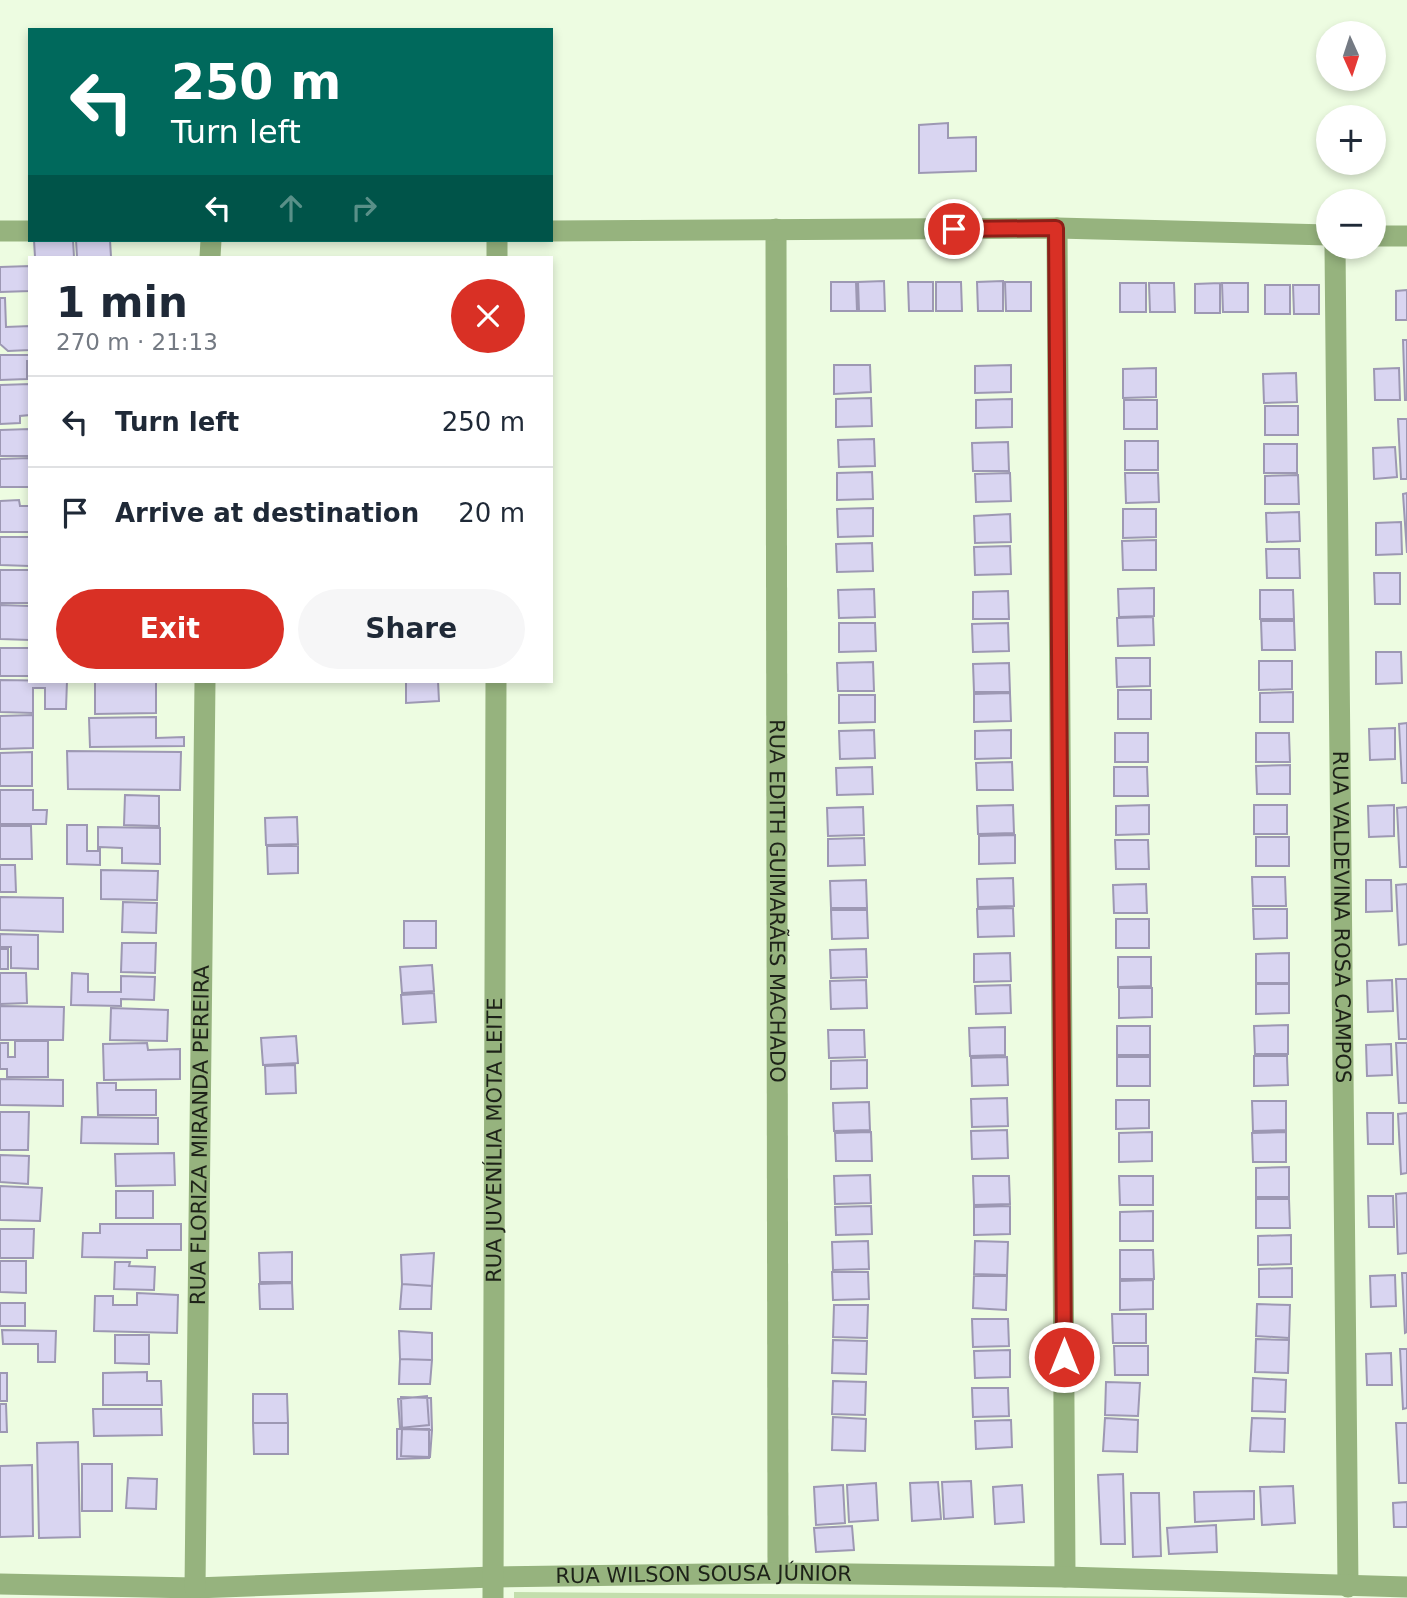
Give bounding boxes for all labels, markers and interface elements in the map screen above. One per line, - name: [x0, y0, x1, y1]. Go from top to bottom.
- north arrow: [1316, 21, 1386, 91]
- map controls: [1316, 21, 1386, 259]
- text: 250 m: [171, 54, 341, 111]
- icon: left: [56, 56, 147, 147]
- button: +: [1316, 105, 1386, 175]
- text: Turn left: [171, 113, 301, 151]
- icon: left: [199, 189, 237, 227]
- icon: ahead: [272, 189, 310, 227]
- icon: right: [345, 189, 383, 227]
- button: −: [1316, 189, 1386, 259]
- pin: [924, 199, 984, 259]
- icon: arrive: [935, 210, 973, 248]
- text: 1 min: [56, 278, 188, 327]
- button: close: [451, 279, 525, 353]
- text: 270 m · 21:13: [56, 329, 218, 355]
- icon: left: [56, 403, 94, 441]
- text: Turn left: [115, 407, 239, 437]
- text: 250 m: [442, 407, 525, 437]
- icon: arrive: [56, 494, 94, 532]
- text: Arrive at destination: [115, 498, 419, 528]
- text: 20 m: [458, 498, 525, 528]
- button: Exit: [56, 589, 284, 669]
- button: Share: [298, 589, 525, 669]
- street label: RUA EDITH GUIMARÃES MACHADO: [765, 719, 791, 1083]
- street label: RUA VALDEVINA ROSA CAMPOS: [1328, 751, 1355, 1083]
- street label: RUA FLORIZA MIRANDA PEREIRA: [186, 964, 214, 1305]
- street label: RUA JUVENÍLIA MOTA LEITE: [481, 997, 507, 1283]
- position arrow: [1027, 1320, 1101, 1394]
- street label: RUA WILSON SOUSA JÚNIOR: [555, 1560, 852, 1588]

